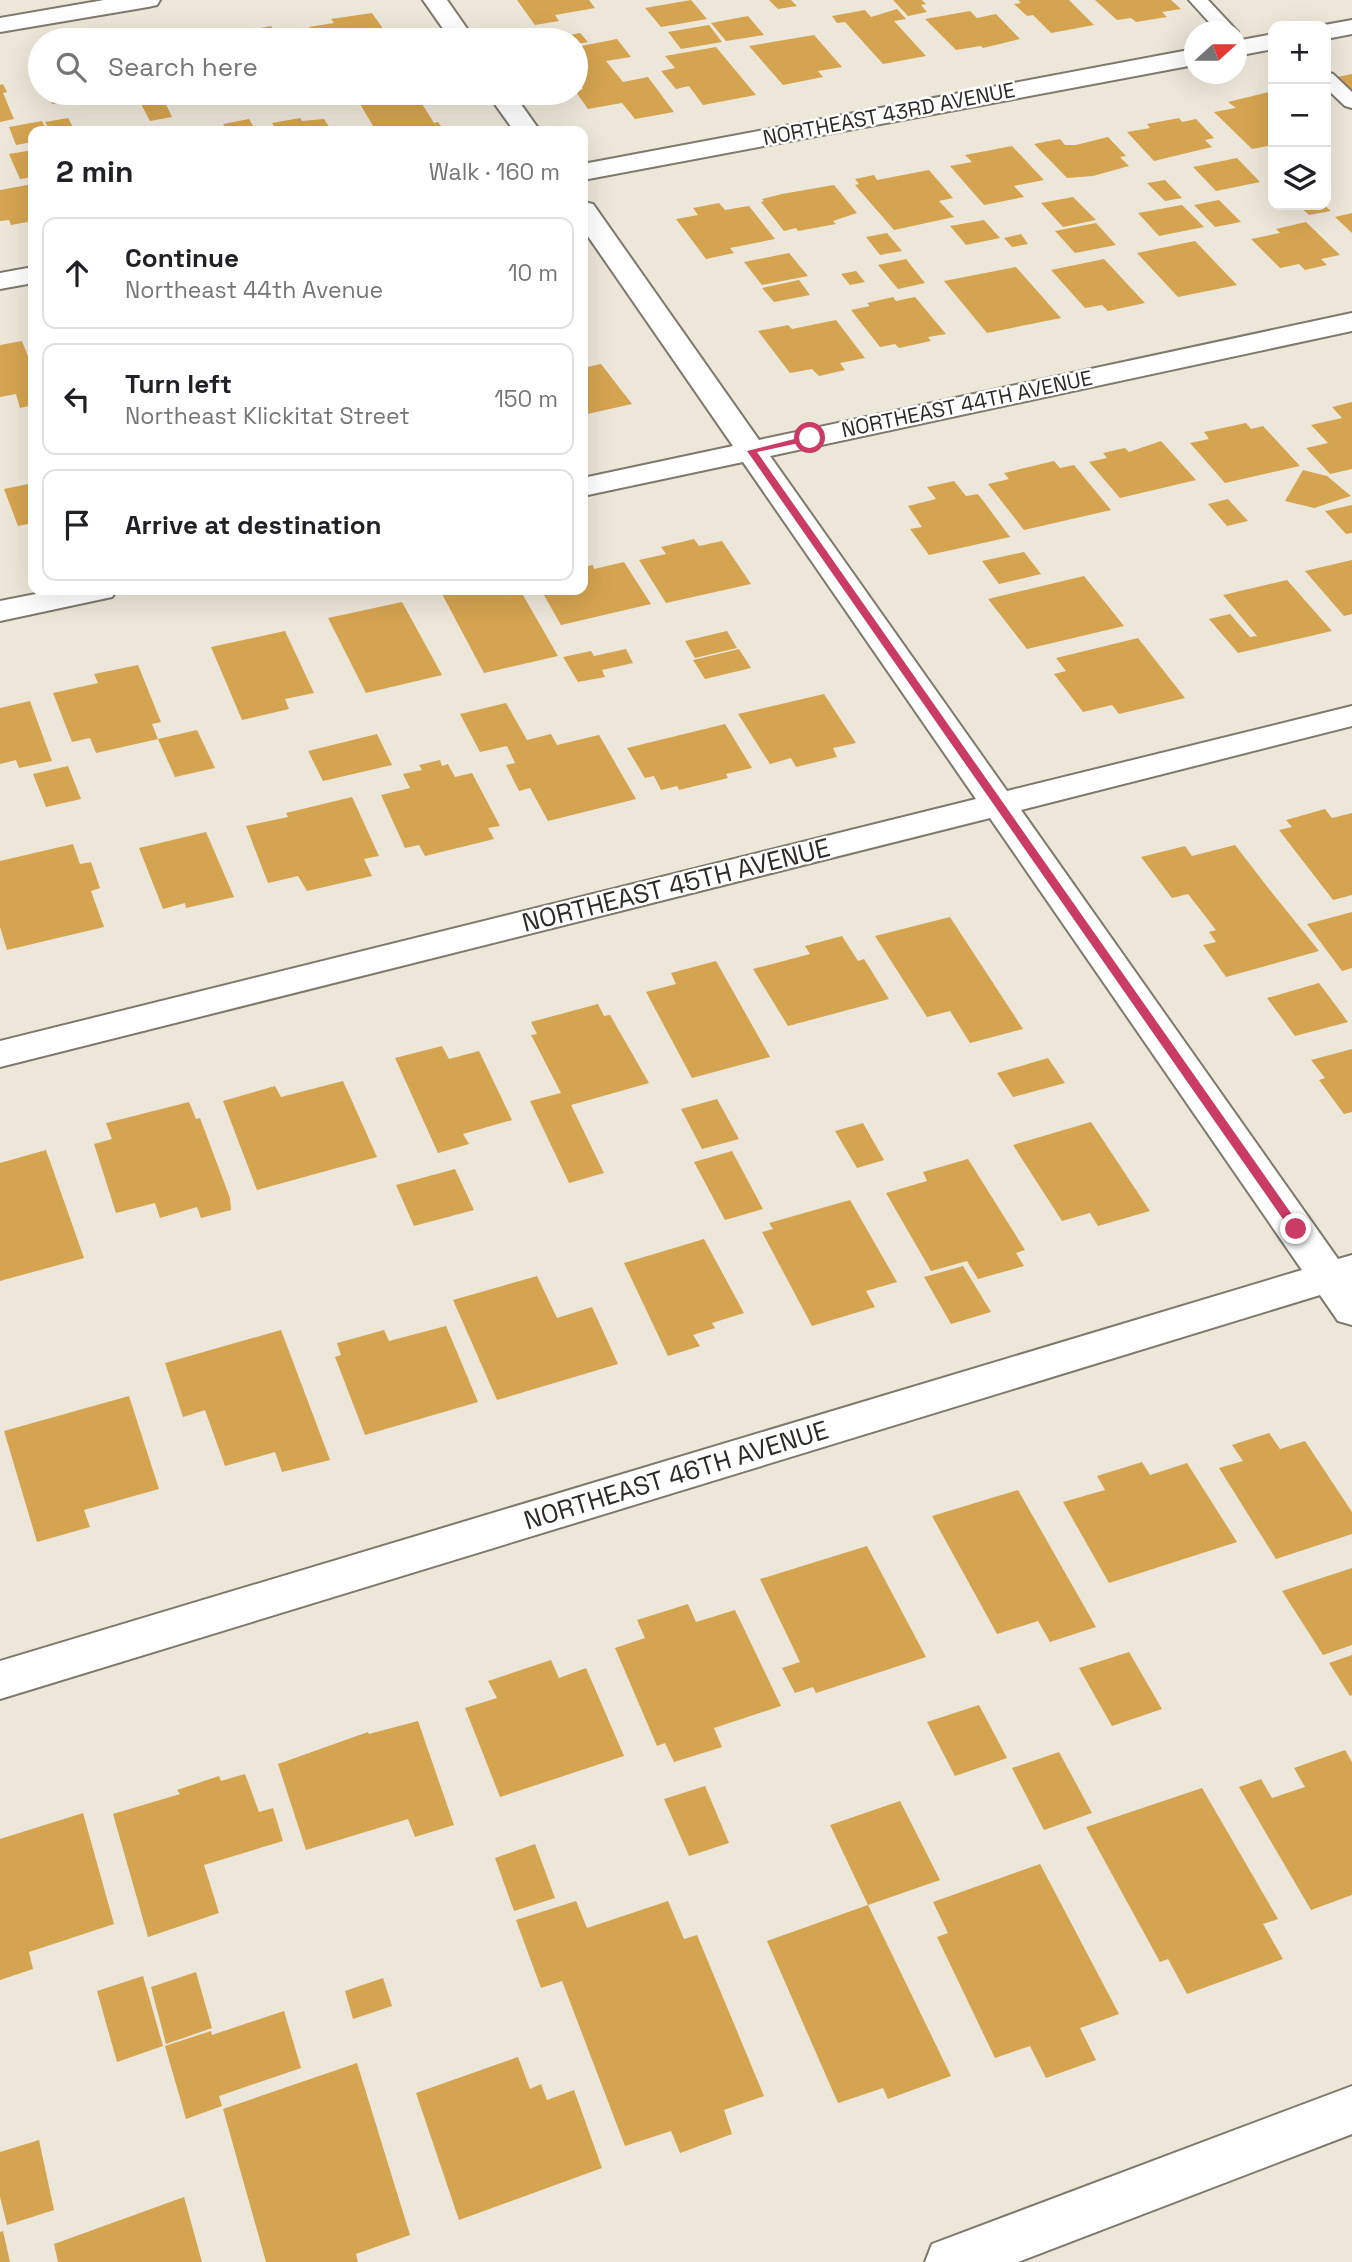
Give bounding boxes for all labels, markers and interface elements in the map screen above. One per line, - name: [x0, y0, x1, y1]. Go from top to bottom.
- north arrow: [1184, 21, 1247, 84]
- map controls: [1268, 21, 1331, 210]
- button: +: [1268, 21, 1331, 84]
- search box: [28, 28, 588, 105]
- icon: search: [52, 48, 90, 86]
- text: Search here: [108, 50, 258, 84]
- street label: NORTHEAST 43RD AVENUE: [760, 76, 1017, 151]
- button: −: [1268, 84, 1331, 147]
- button: layers: [1268, 147, 1331, 210]
- text: 2 min: [56, 152, 134, 191]
- text: Walk · 160 m: [429, 157, 560, 187]
- text: Continue: [125, 241, 239, 275]
- icon: ahead: [58, 254, 96, 292]
- text: 10 m: [508, 258, 558, 288]
- text: Northeast 44th Avenue: [125, 275, 383, 305]
- street label: NORTHEAST 44TH AVENUE: [839, 364, 1095, 443]
- text: Turn left: [125, 367, 232, 401]
- icon: left: [58, 380, 96, 418]
- text: 150 m: [494, 384, 558, 414]
- text: Northeast Klickitat Street: [125, 401, 410, 431]
- route start: [794, 422, 825, 453]
- icon: arrive: [58, 506, 96, 544]
- text: Arrive at destination: [125, 508, 382, 542]
- street label: NORTHEAST 45TH AVENUE: [519, 830, 833, 940]
- route end: [1280, 1213, 1311, 1244]
- street label: NORTHEAST 46TH AVENUE: [520, 1412, 832, 1538]

